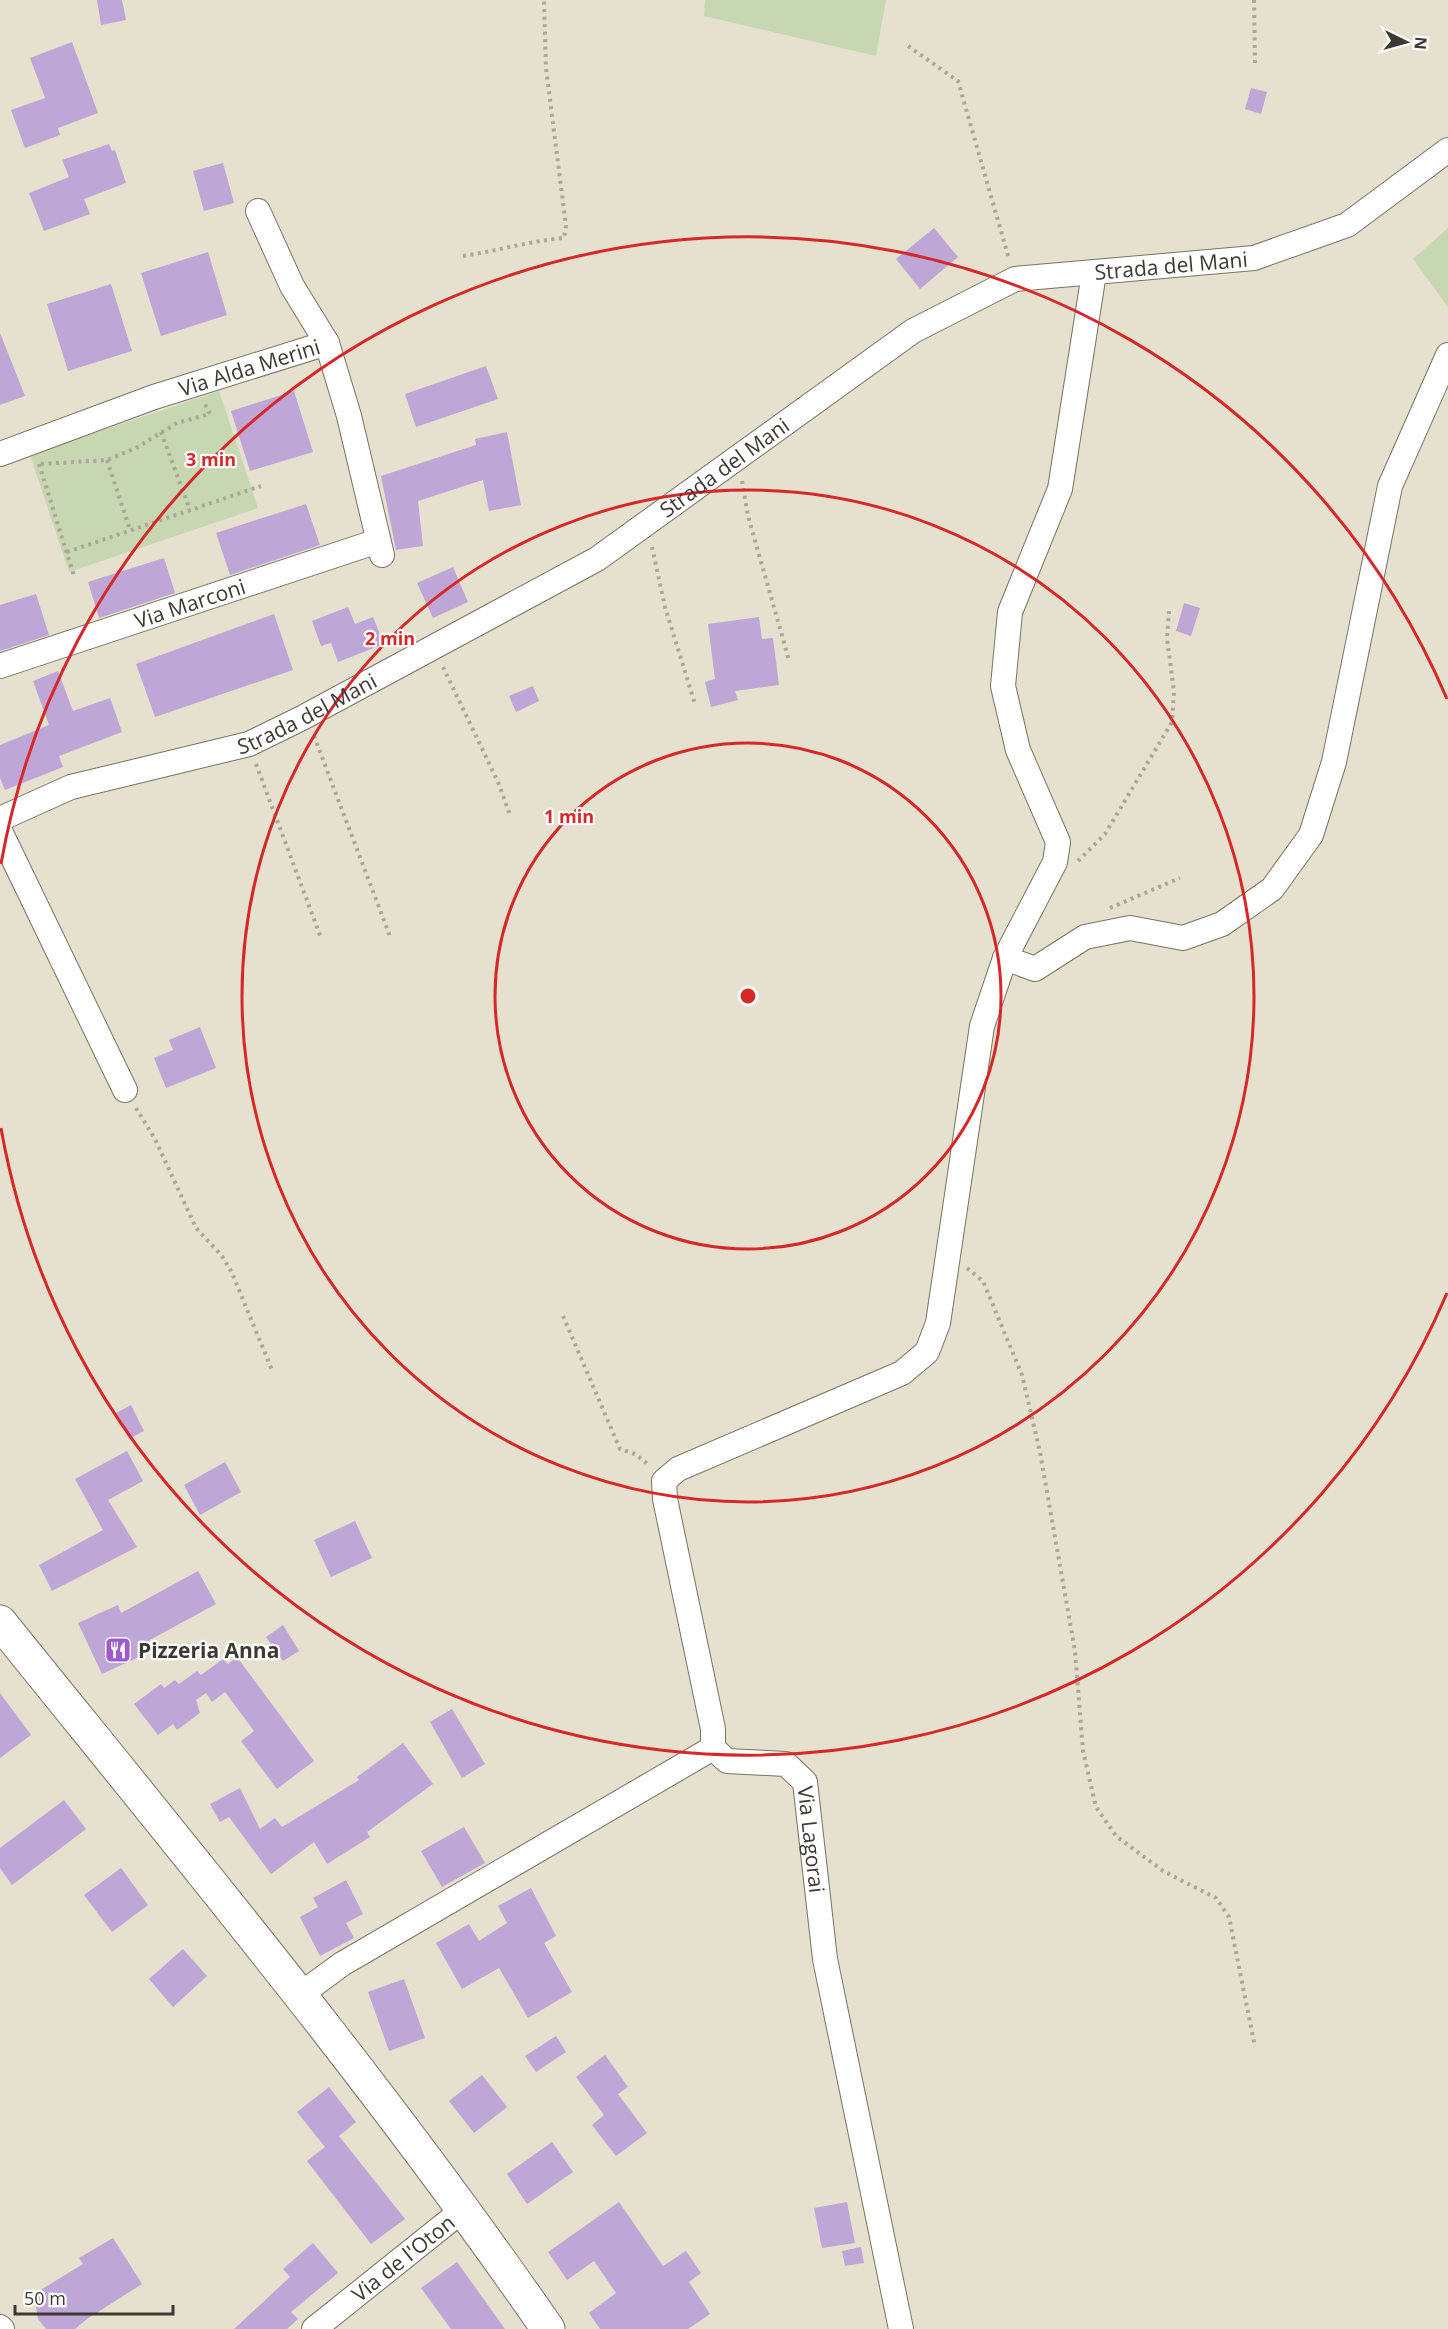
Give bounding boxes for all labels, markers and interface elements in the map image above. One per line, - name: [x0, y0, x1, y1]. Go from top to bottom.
- north arrow: [1376, 12, 1436, 72]
- text: N: [1409, 36, 1432, 51]
- street label: Strada del Mani: [1093, 245, 1249, 286]
- street label: Via Alda Merini: [175, 332, 323, 402]
- street label: Strada del Mani: [654, 411, 795, 523]
- text: 3 min: [186, 447, 236, 471]
- street label: Via Marconi: [131, 572, 249, 635]
- text: 2 min: [365, 626, 415, 650]
- street label: Strada del Mani: [234, 666, 381, 760]
- text: 1 min: [544, 804, 594, 828]
- centre of rings: [738, 986, 758, 1006]
- restaurant icon: Pizzeria Anna: [103, 1635, 133, 1665]
- place label: Pizzeria Anna: [138, 1636, 279, 1664]
- street label: Via Lagorai: [792, 1784, 831, 1894]
- street label: Via de l'Oton: [346, 2208, 460, 2308]
- scale bar: [15, 2278, 172, 2316]
- text: 50 m: [24, 2286, 66, 2310]

